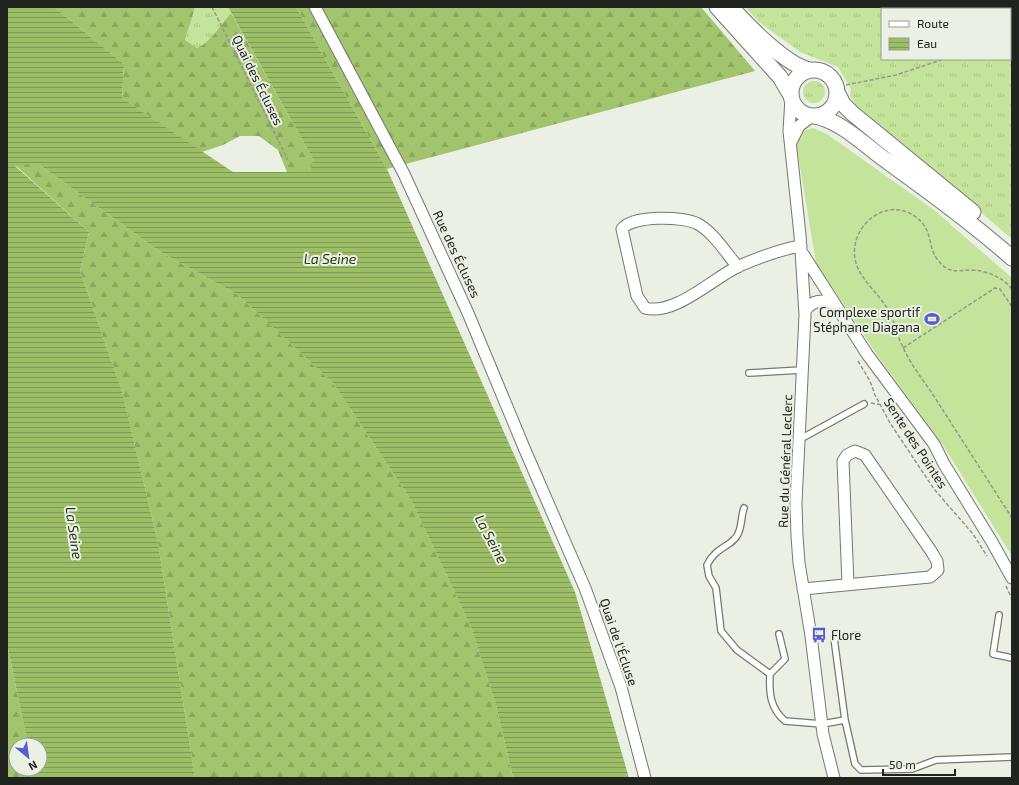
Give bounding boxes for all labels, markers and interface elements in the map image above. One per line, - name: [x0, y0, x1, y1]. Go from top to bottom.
- legend: [881, 8, 1011, 60]
- text: Route: [917, 16, 949, 30]
- street label: Quai des Écluses: [229, 32, 288, 128]
- text: Eau: [917, 36, 937, 50]
- street label: Rue des Écluses: [430, 207, 485, 300]
- water label: La Seine: [304, 250, 357, 267]
- place label: Complexe sportif Stéphane Diagana: [813, 304, 921, 335]
- sports icon: Complexe sportif Stéphane Diagana: [923, 310, 941, 328]
- street label: Rue du Général Leclerc: [775, 394, 795, 528]
- street label: Sente des Pointes: [881, 395, 951, 491]
- water label: La Seine: [62, 506, 87, 561]
- water label: La Seine: [472, 512, 512, 566]
- street label: Quai de l'Écluse: [597, 596, 642, 688]
- bus stop icon: Flore: [810, 626, 828, 644]
- place label: Flore: [831, 627, 861, 643]
- north arrow: [8, 737, 48, 777]
- scale bar: [883, 751, 955, 777]
- text: 50 m: [889, 757, 916, 771]
- text: N: [26, 759, 40, 774]

